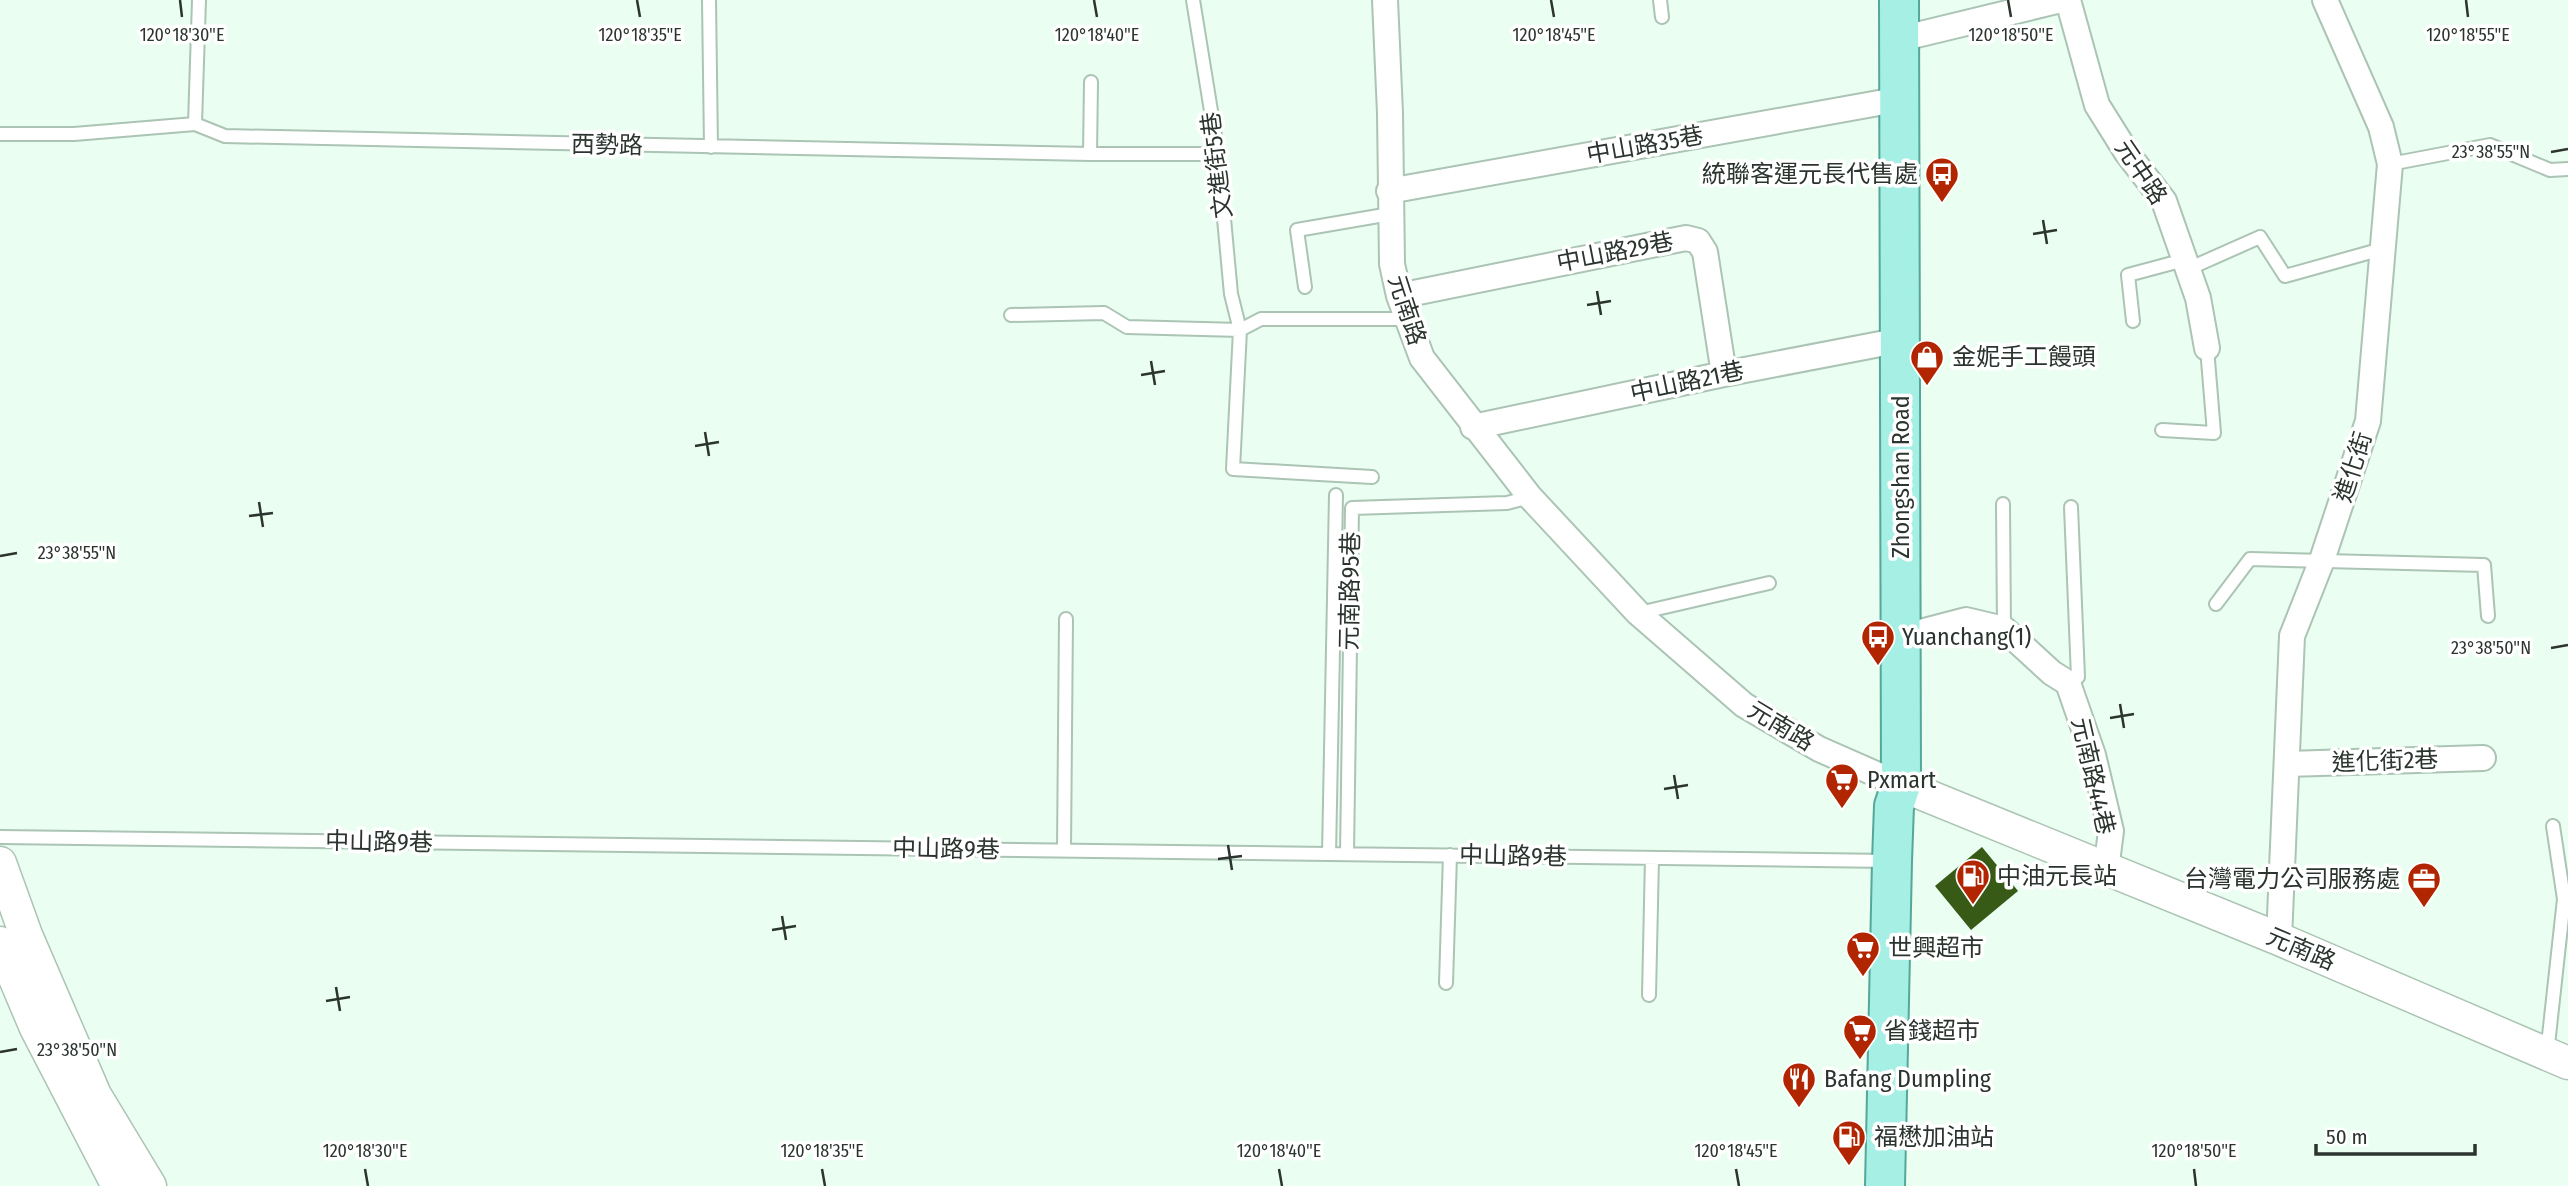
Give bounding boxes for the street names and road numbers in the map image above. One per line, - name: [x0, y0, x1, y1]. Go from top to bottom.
- street label: 文進街5巷: [1197, 110, 1237, 220]
- street label: 中山路35巷: [1585, 121, 1705, 169]
- street label: 西勢路: [571, 130, 643, 160]
- street label: 元中路: [2109, 134, 2173, 210]
- street label: 中山路29巷: [1554, 227, 1676, 277]
- street label: 元南路: [1383, 271, 1431, 349]
- street label: 中山路21巷: [1628, 356, 1746, 408]
- street label: Zhongshan Road: [1887, 395, 1915, 559]
- street label: 進化街: [2329, 428, 2377, 506]
- street label: 元南路95巷: [1335, 531, 1365, 651]
- street label: 元南路: [1743, 695, 1819, 757]
- street label: 元南路44巷: [2066, 715, 2120, 837]
- street label: 進化街2巷: [2331, 745, 2439, 777]
- street label: 中山路9巷: [325, 827, 433, 857]
- street label: 中山路9巷: [892, 834, 1000, 864]
- street label: 中山路9巷: [1459, 841, 1567, 871]
- street label: 元南路: [2262, 922, 2340, 976]

